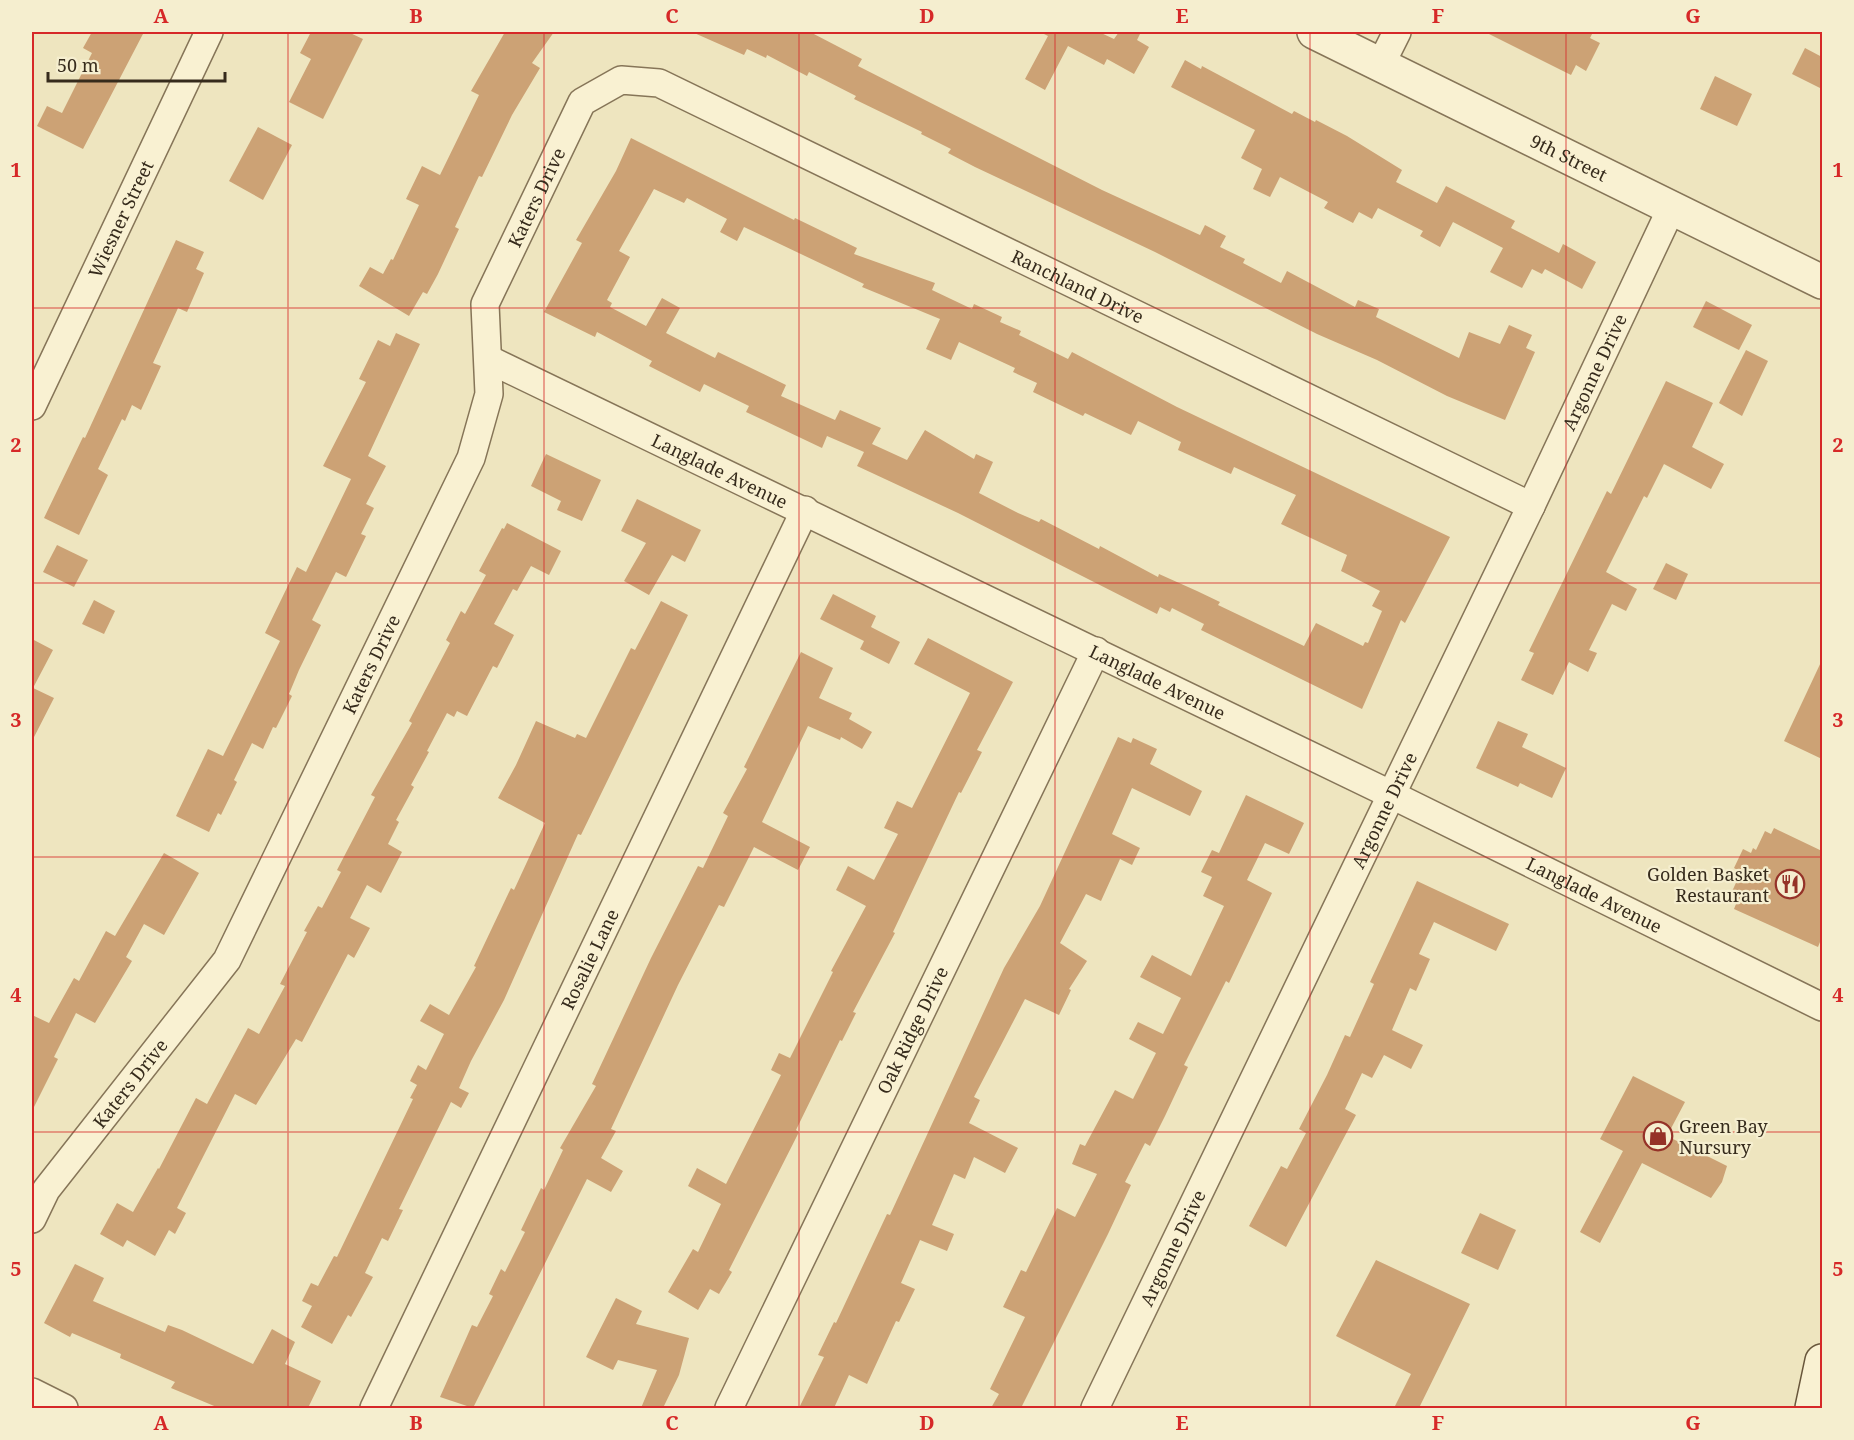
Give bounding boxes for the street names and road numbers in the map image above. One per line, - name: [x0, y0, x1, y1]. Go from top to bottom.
- street label: 9th Street: [1526, 128, 1611, 186]
- street label: Katers Drive: [502, 144, 570, 251]
- street label: Wiesner Street: [83, 156, 159, 281]
- street label: Ranchland Drive: [1008, 244, 1148, 328]
- street label: Argonne Drive: [1556, 310, 1632, 434]
- street label: Langlade Avenue: [648, 428, 792, 514]
- street label: Katers Drive: [337, 610, 405, 718]
- street label: Langlade Avenue: [1085, 639, 1229, 725]
- street label: Argonne Drive: [1346, 748, 1422, 872]
- street label: Langlade Avenue: [1523, 851, 1666, 938]
- street label: Rosalie Lane: [555, 905, 624, 1013]
- street label: Oak Ridge Drive: [871, 962, 953, 1098]
- street label: Katers Drive: [87, 1034, 173, 1133]
- street label: Argonne Drive: [1134, 1186, 1211, 1310]

